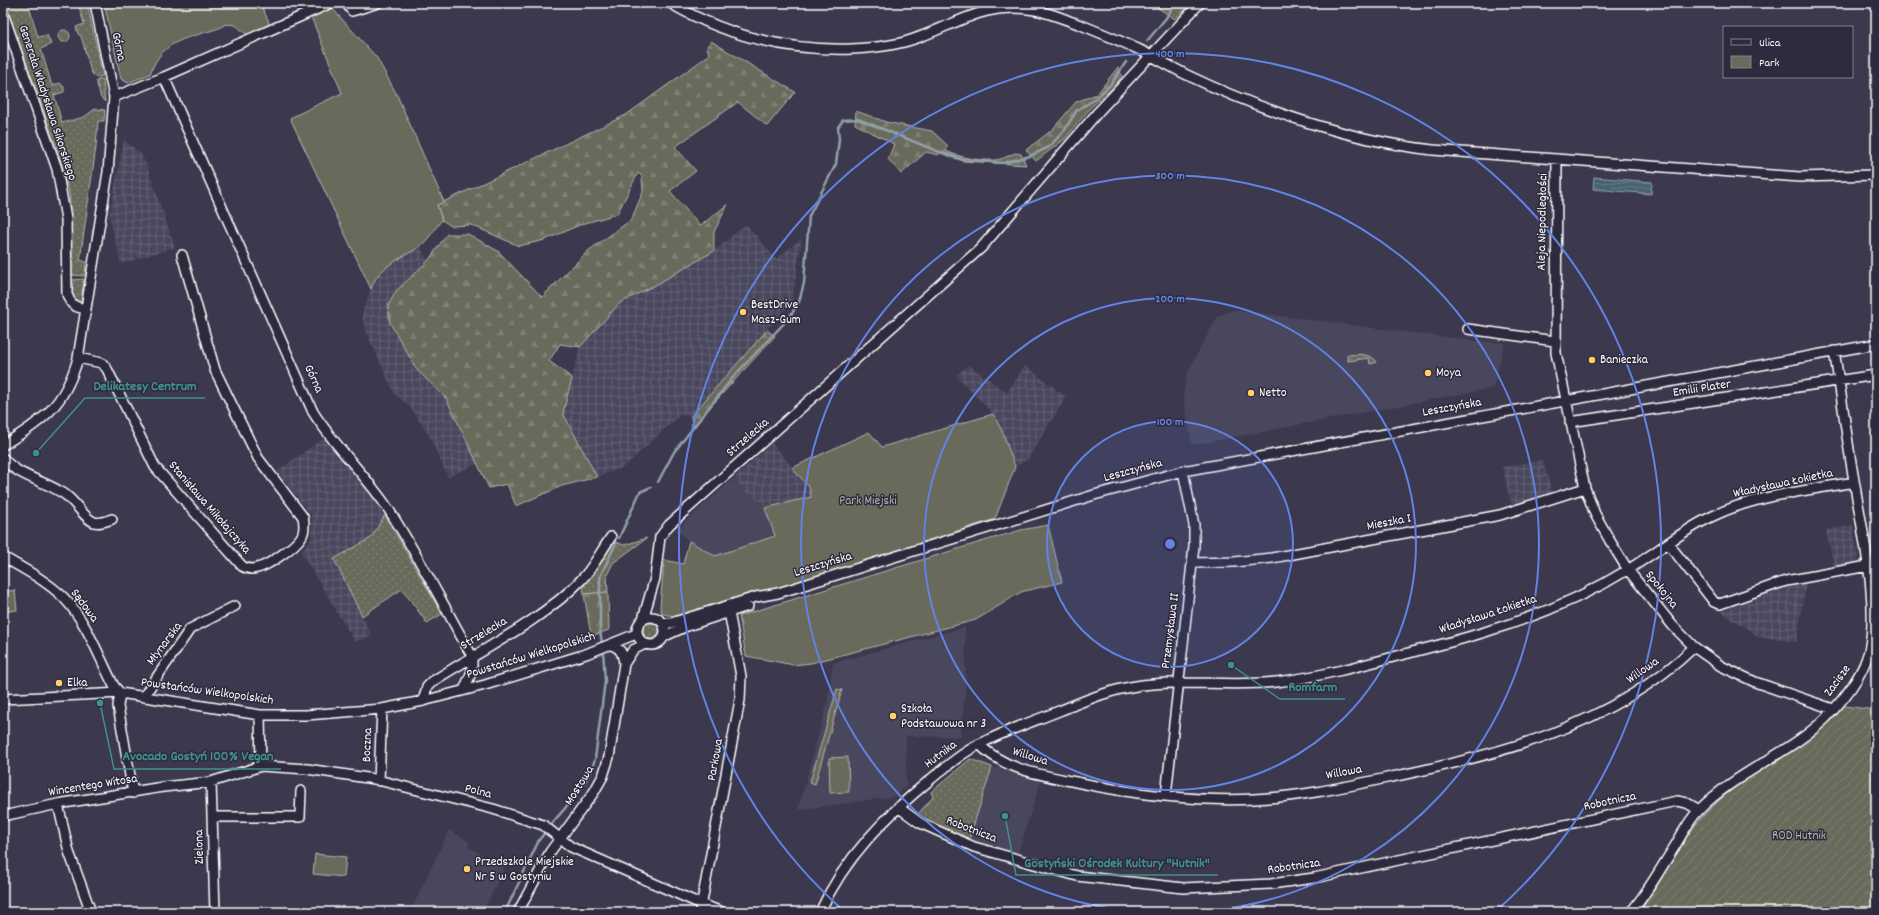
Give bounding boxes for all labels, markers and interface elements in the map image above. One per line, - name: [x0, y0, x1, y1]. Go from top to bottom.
- street label: Generała Władysława Sikorskiego: [13, 23, 81, 183]
- legend: [1723, 26, 1853, 78]
- street label: Górna: [106, 31, 131, 64]
- text: Ulica: [1759, 35, 1781, 52]
- text: 400 m: [1155, 46, 1185, 63]
- text: Park: [1759, 55, 1780, 72]
- text: 300 m: [1155, 168, 1185, 185]
- street label: Aleja Niepodległości: [1533, 172, 1553, 271]
- text: 200 m: [1155, 291, 1185, 308]
- place label: BestDrive Masz-Gum: [751, 296, 801, 330]
- marker: BestDrive Masz-Gum: [738, 307, 748, 317]
- place label: Banieczka: [1600, 351, 1649, 370]
- marker: Banieczka: [1587, 355, 1597, 365]
- street label: Górna: [298, 362, 328, 397]
- place label: Moya: [1436, 364, 1462, 383]
- marker: Moya: [1423, 368, 1433, 378]
- callout: Delikatesy Centrum: [85, 372, 205, 398]
- street label: Emilii Plater: [1672, 375, 1733, 403]
- text: Delikatesy Centrum: [93, 377, 197, 397]
- place label: Netto: [1259, 384, 1287, 403]
- marker: Netto: [1246, 388, 1256, 398]
- street label: Leszczyńska: [1421, 393, 1484, 423]
- street label: Strzelecka: [722, 413, 774, 462]
- text: 100 m: [1157, 414, 1183, 431]
- street label: Leszczyńska: [1102, 454, 1165, 488]
- street label: Stanisława Mikołajczyka: [163, 457, 255, 559]
- street label: Władysława Łokietka: [1731, 464, 1835, 504]
- park label: Park Miejski: [839, 492, 897, 511]
- street label: Mieszka I: [1365, 509, 1413, 537]
- centre of rings: [1163, 537, 1177, 551]
- street label: Leszczyńska: [792, 547, 855, 583]
- street label: Spokojna: [1640, 567, 1683, 614]
- street label: Sądowa: [65, 585, 103, 628]
- street label: Władysława Łokietka: [1437, 590, 1540, 640]
- street label: Przemysława II: [1157, 592, 1185, 670]
- street label: Strzelecka: [457, 612, 512, 655]
- street label: Młynarska: [142, 618, 188, 670]
- street label: Powstańców Wielkopolskich: [464, 627, 598, 685]
- street label: Willowa: [1623, 652, 1664, 689]
- street label: Zacisze: [1820, 661, 1856, 701]
- street label: Powstańców Wielkopolskich: [139, 673, 275, 711]
- callout: Romfarm: [1280, 673, 1345, 699]
- place label: Elka: [67, 674, 88, 693]
- marker: Elka: [54, 678, 64, 688]
- text: Romfarm: [1289, 678, 1338, 698]
- place label: Szkoła Podstawowa nr 3: [901, 700, 986, 734]
- marker: Szkoła Podstawowa nr 3: [888, 711, 898, 721]
- street label: Boczna: [358, 727, 378, 762]
- street label: Hutnika: [921, 736, 962, 774]
- street label: Parkowa: [703, 737, 729, 783]
- callout: Avocado Gostyń 100% Vegan: [114, 743, 281, 769]
- street label: Willowa: [1010, 743, 1051, 772]
- text: Avocado Gostyń 100% Vegan: [122, 747, 274, 767]
- street label: Willowa: [1324, 760, 1364, 786]
- street label: Mostowa: [560, 762, 600, 810]
- street label: Wincentego Witosa: [47, 769, 140, 802]
- street label: Polna: [463, 780, 494, 805]
- street label: Robotnicza: [1582, 787, 1639, 817]
- street label: Robotnicza: [943, 812, 1000, 849]
- park label: ROD Hutnik: [1772, 827, 1826, 846]
- street label: Zielona: [190, 829, 210, 865]
- callout: Gostyński Ośrodek Kultury "Hutnik": [1016, 849, 1218, 875]
- place label: Przedszkole Miejskie Nr 5 w Gostyniu: [475, 853, 574, 887]
- text: Gostyński Ośrodek Kultury "Hutnik": [1024, 854, 1210, 874]
- street label: Robotnicza: [1266, 854, 1322, 880]
- marker: Przedszkole Miejskie Nr 5 w Gostyniu: [462, 864, 472, 874]

